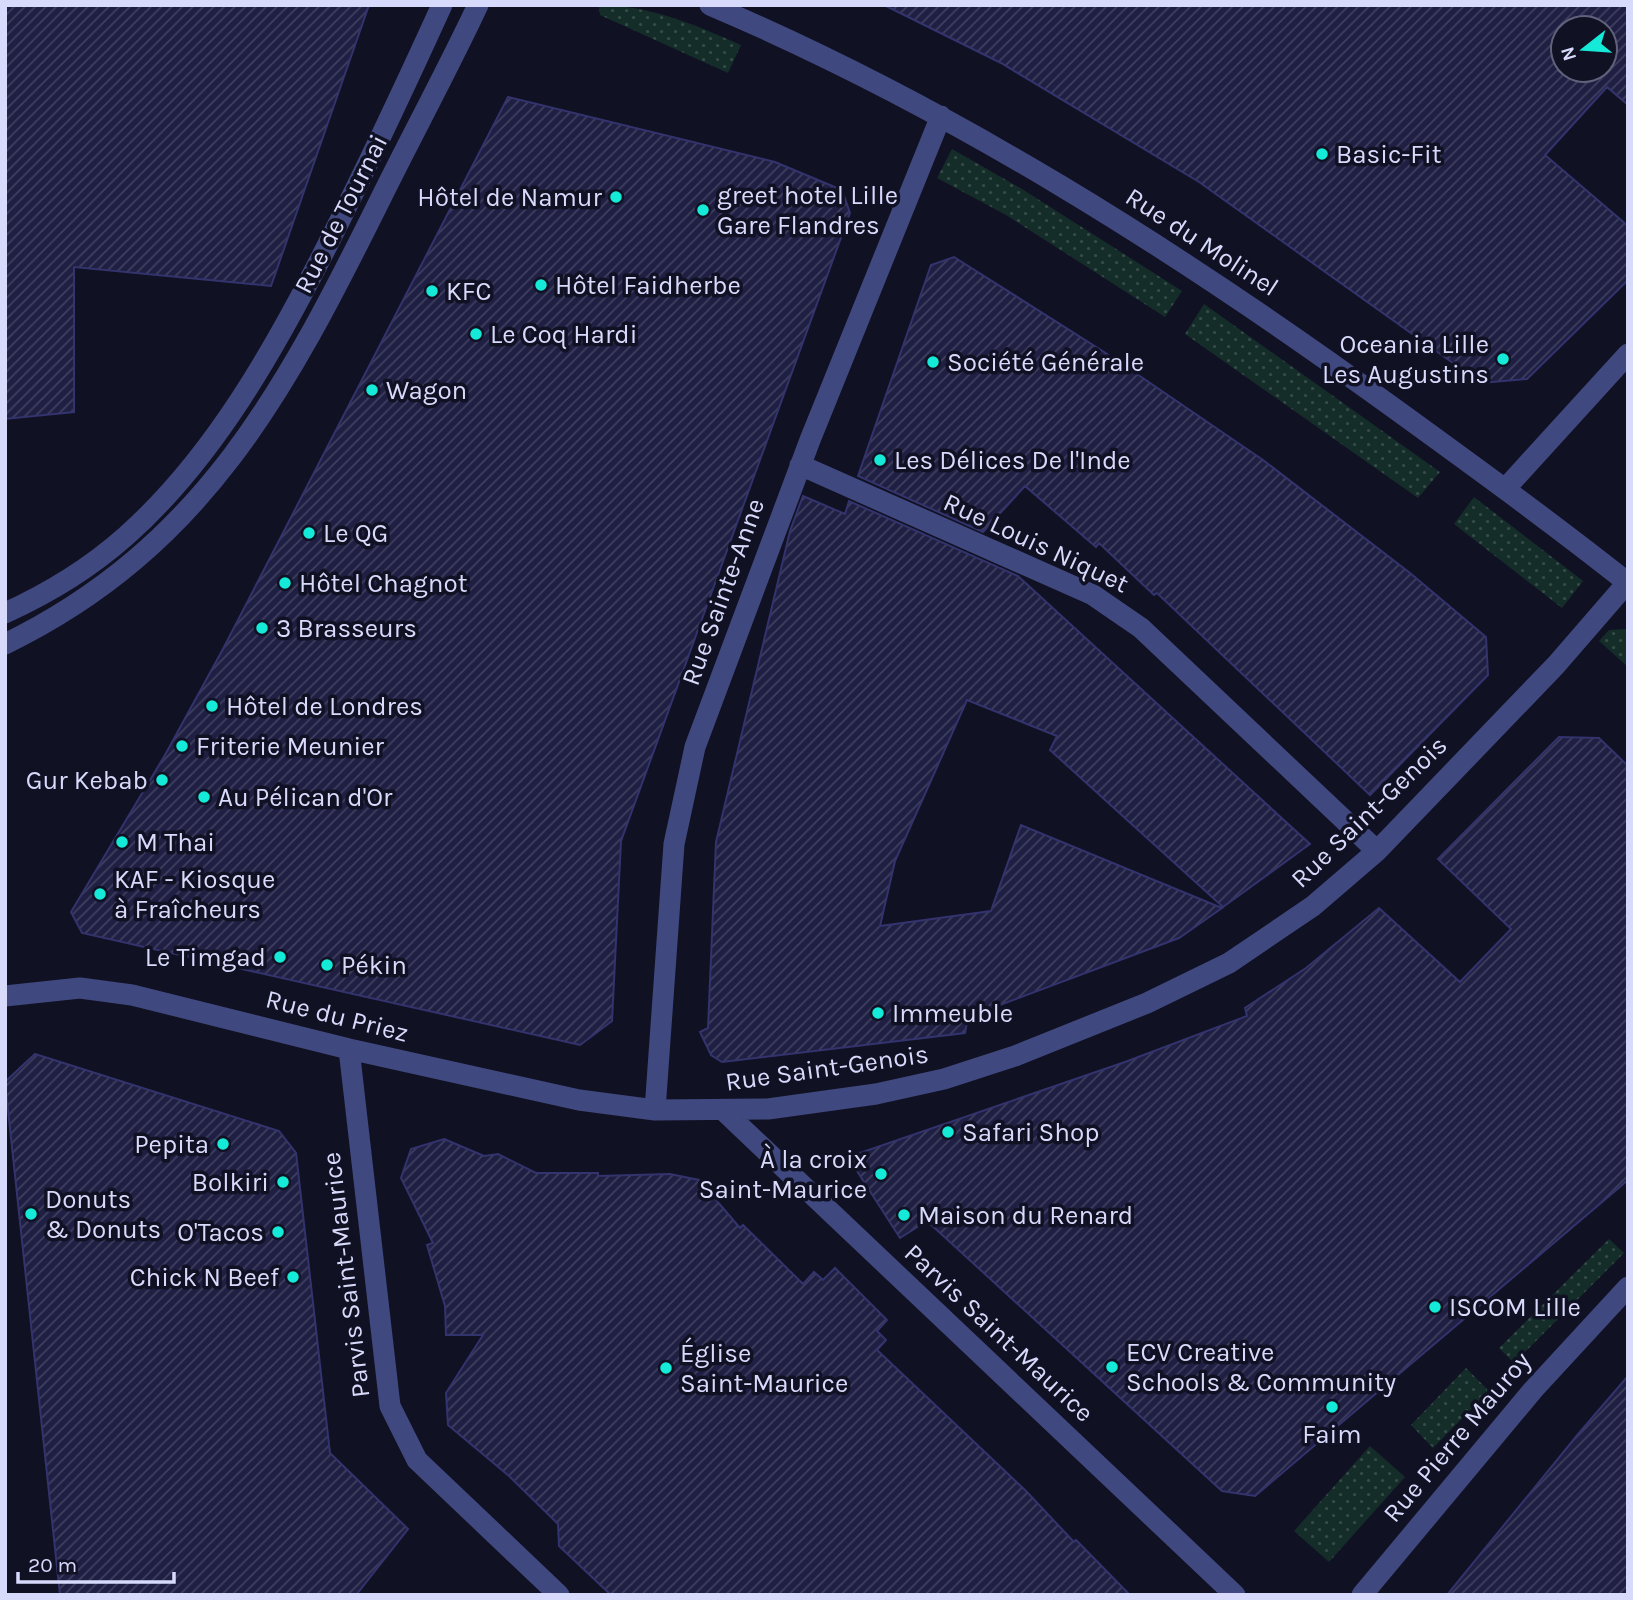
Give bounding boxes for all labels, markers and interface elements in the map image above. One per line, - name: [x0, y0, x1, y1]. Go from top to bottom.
- north arrow: [1549, 14, 1619, 84]
- text: N: [1556, 44, 1581, 63]
- street label: Rue de Tournai: [288, 129, 394, 299]
- place label: Basic-Fit: [1336, 139, 1442, 170]
- marker: Basic-Fit: [1314, 146, 1330, 162]
- place label: greet hotel Lille Gare Flandres: [717, 180, 898, 241]
- street label: Rue du Molinel: [1120, 181, 1284, 303]
- place label: Hôtel de Namur: [417, 182, 603, 213]
- marker: Hôtel de Namur: [608, 189, 624, 205]
- marker: greet hotel Lille Gare Flandres: [695, 202, 711, 218]
- place label: Hôtel Faidherbe: [555, 270, 741, 301]
- place label: KFC: [446, 276, 491, 307]
- marker: Hôtel Faidherbe: [533, 277, 549, 293]
- marker: KFC: [424, 283, 440, 299]
- place label: Le Coq Hardi: [490, 319, 637, 350]
- marker: Le Coq Hardi: [468, 326, 484, 342]
- place label: Oceania Lille Les Augustins: [1322, 329, 1489, 390]
- place label: Société Générale: [947, 347, 1144, 378]
- marker: Oceania Lille Les Augustins: [1495, 351, 1511, 367]
- marker: Société Générale: [925, 354, 941, 370]
- place label: Wagon: [386, 375, 467, 406]
- marker: Wagon: [364, 382, 380, 398]
- place label: Les Délices De l'Inde: [894, 445, 1131, 476]
- marker: Les Délices De l'Inde: [872, 452, 888, 468]
- street label: Rue Louis Niquet: [939, 487, 1134, 600]
- street label: Rue Sainte-Anne: [675, 494, 771, 690]
- place label: Le QG: [323, 518, 388, 549]
- marker: Le QG: [301, 525, 317, 541]
- place label: Hôtel Chagnot: [299, 568, 468, 599]
- marker: Hôtel Chagnot: [277, 575, 293, 591]
- place label: 3 Brasseurs: [276, 613, 417, 644]
- marker: 3 Brasseurs: [254, 620, 270, 636]
- place label: Hôtel de Londres: [226, 691, 423, 722]
- marker: Hôtel de Londres: [204, 698, 220, 714]
- street label: Rue Saint-Genois: [1285, 730, 1453, 894]
- place label: Friterie Meunier: [196, 731, 384, 762]
- marker: Friterie Meunier: [174, 738, 190, 754]
- place label: Gur Kebab: [26, 765, 148, 796]
- marker: Gur Kebab: [154, 772, 170, 788]
- place label: Au Pélican d'Or: [218, 782, 393, 813]
- marker: Au Pélican d'Or: [196, 789, 212, 805]
- place label: M Thai: [136, 827, 215, 858]
- marker: M Thai: [114, 834, 130, 850]
- place label: KAF - Kiosque à Fraîcheurs: [114, 864, 275, 925]
- marker: KAF - Kiosque à Fraîcheurs: [92, 886, 108, 902]
- place label: Le Timgad: [145, 942, 266, 973]
- marker: Le Timgad: [272, 949, 288, 965]
- place label: Pékin: [341, 950, 407, 981]
- marker: Pékin: [319, 957, 335, 973]
- street label: Rue du Priez: [263, 983, 411, 1049]
- place label: Immeuble: [892, 998, 1013, 1029]
- marker: Immeuble: [870, 1005, 886, 1021]
- street label: Rue Saint-Genois: [723, 1038, 931, 1098]
- place label: Safari Shop: [962, 1117, 1099, 1148]
- marker: Safari Shop: [940, 1124, 956, 1140]
- place label: Pepita: [134, 1129, 209, 1160]
- marker: Pepita: [215, 1136, 231, 1152]
- place label: À la croix Saint-Maurice: [699, 1143, 867, 1205]
- street label: Parvis Saint-Maurice: [316, 1151, 376, 1399]
- marker: À la croix Saint-Maurice: [873, 1166, 889, 1182]
- place label: Bolkiri: [192, 1167, 269, 1198]
- marker: Bolkiri: [275, 1174, 291, 1190]
- place label: Donuts & Donuts: [45, 1184, 161, 1245]
- place label: Maison du Renard: [918, 1200, 1133, 1231]
- marker: Donuts & Donuts: [23, 1206, 39, 1222]
- marker: Maison du Renard: [896, 1207, 912, 1223]
- place label: O'Tacos: [177, 1217, 264, 1248]
- marker: O'Tacos: [270, 1224, 286, 1240]
- street label: Parvis Saint-Maurice: [898, 1237, 1100, 1429]
- place label: Chick N Beef: [130, 1262, 280, 1293]
- marker: Chick N Beef: [285, 1269, 301, 1285]
- place label: ISCOM Lille: [1449, 1292, 1581, 1323]
- marker: ISCOM Lille: [1427, 1299, 1443, 1315]
- place label: Église Saint-Maurice: [680, 1337, 848, 1399]
- place label: ECV Creative Schools & Community: [1126, 1337, 1396, 1398]
- street label: Rue Pierre Mauroy: [1377, 1346, 1537, 1528]
- marker: ECV Creative Schools & Community: [1104, 1359, 1120, 1375]
- marker: Église Saint-Maurice: [658, 1360, 674, 1376]
- marker: Faim: [1324, 1399, 1340, 1415]
- place label: Faim: [1302, 1419, 1362, 1450]
- scale bar: [18, 1540, 173, 1584]
- text: 20 m: [28, 1553, 77, 1577]

